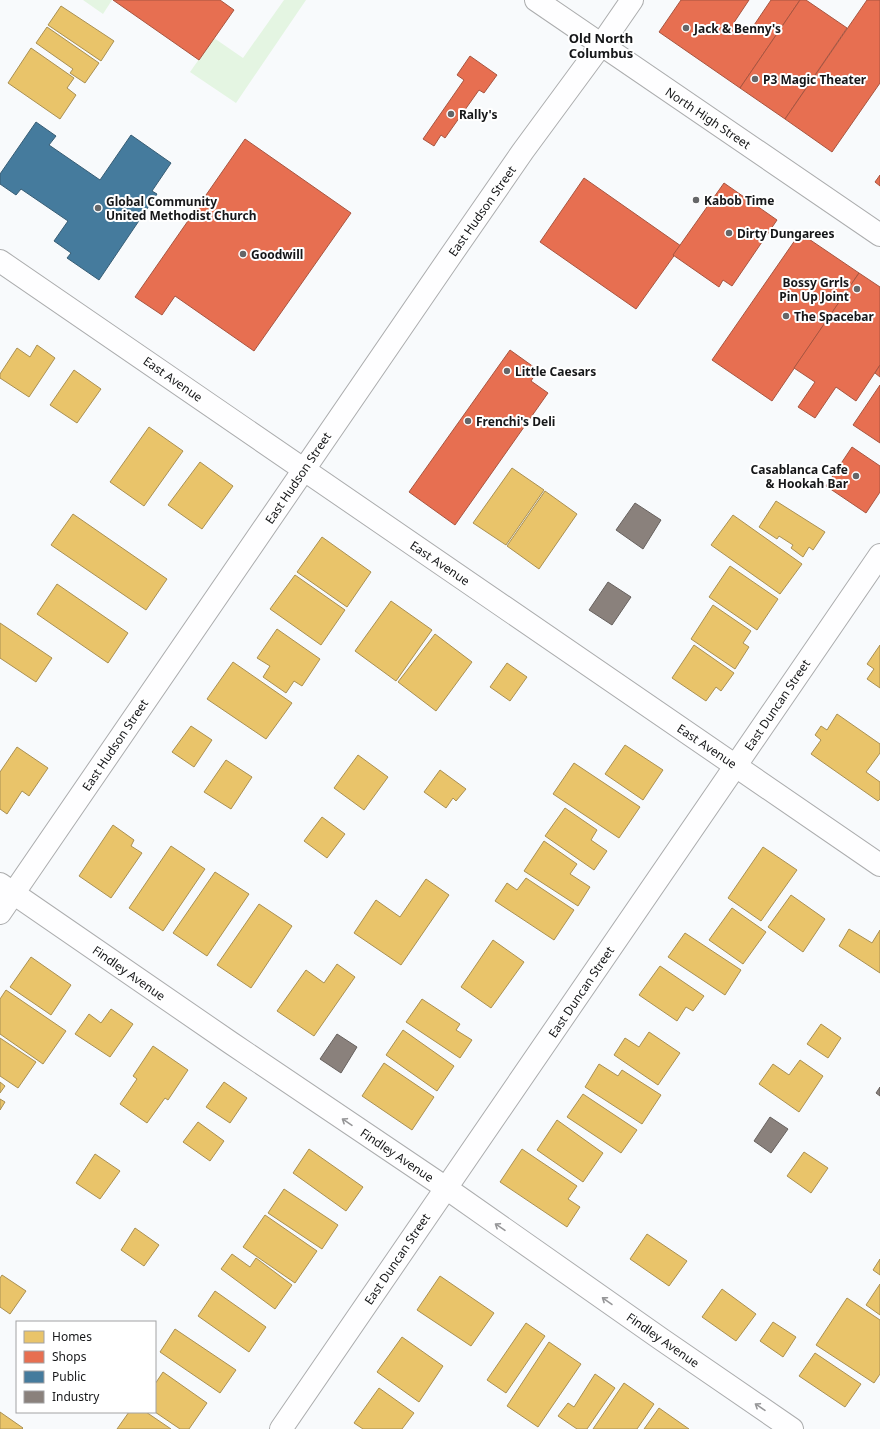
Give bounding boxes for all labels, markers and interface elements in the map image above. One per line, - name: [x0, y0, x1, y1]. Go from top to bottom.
- place label: Jack & Benny's: [693, 20, 781, 37]
- marker: Jack & Benny's: [681, 23, 691, 33]
- district label: Old North Columbus: [569, 29, 633, 62]
- place label: P3 Magic Theater: [763, 71, 867, 88]
- marker: P3 Magic Theater: [750, 74, 760, 84]
- street label: North High Street: [662, 83, 755, 153]
- place label: Rally's: [459, 106, 497, 123]
- marker: Rally's: [446, 109, 456, 119]
- street label: East Hudson Street: [444, 162, 520, 260]
- place label: Kabob Time: [704, 192, 774, 209]
- place label: Global Community United Methodist Church: [106, 193, 256, 224]
- marker: Kabob Time: [691, 195, 701, 205]
- marker: Global Community United Methodist Church: [93, 203, 103, 213]
- place label: Dirty Dungarees: [737, 225, 835, 242]
- marker: Dirty Dungarees: [724, 228, 734, 238]
- place label: Goodwill: [251, 246, 303, 263]
- marker: Goodwill: [238, 249, 248, 259]
- place label: Bossy Grrls Pin Up Joint: [779, 274, 849, 305]
- marker: Bossy Grrls Pin Up Joint: [852, 284, 862, 294]
- place label: The Spacebar: [794, 308, 875, 325]
- marker: The Spacebar: [781, 311, 791, 321]
- street label: East Avenue: [140, 352, 206, 406]
- place label: Little Caesars: [515, 363, 596, 380]
- marker: Little Caesars: [502, 366, 512, 376]
- place label: Frenchi's Deli: [476, 413, 555, 430]
- marker: Frenchi's Deli: [463, 416, 473, 426]
- street label: East Hudson Street: [261, 428, 335, 527]
- place label: Casablanca Cafe & Hookah Bar: [751, 461, 849, 492]
- marker: Casablanca Cafe & Hookah Bar: [851, 471, 861, 481]
- street label: East Avenue: [407, 537, 473, 589]
- street label: East Duncan Street: [740, 655, 814, 754]
- street label: East Hudson Street: [78, 695, 152, 794]
- street label: East Avenue: [674, 720, 740, 772]
- street label: Findley Avenue: [89, 942, 169, 1005]
- street label: East Duncan Street: [544, 942, 618, 1041]
- one-way arrow: [341, 1117, 353, 1125]
- street label: Findley Avenue: [357, 1124, 437, 1186]
- street label: East Duncan Street: [360, 1209, 434, 1308]
- one-way arrow: [495, 1223, 506, 1231]
- one-way arrow: [602, 1297, 613, 1305]
- street label: Findley Avenue: [623, 1309, 703, 1372]
- legend: [16, 1321, 156, 1413]
- text: Homes: [52, 1328, 92, 1345]
- text: Shops: [52, 1348, 87, 1365]
- text: Public: [52, 1368, 86, 1385]
- text: Industry: [52, 1388, 100, 1405]
- one-way arrow: [755, 1403, 766, 1411]

